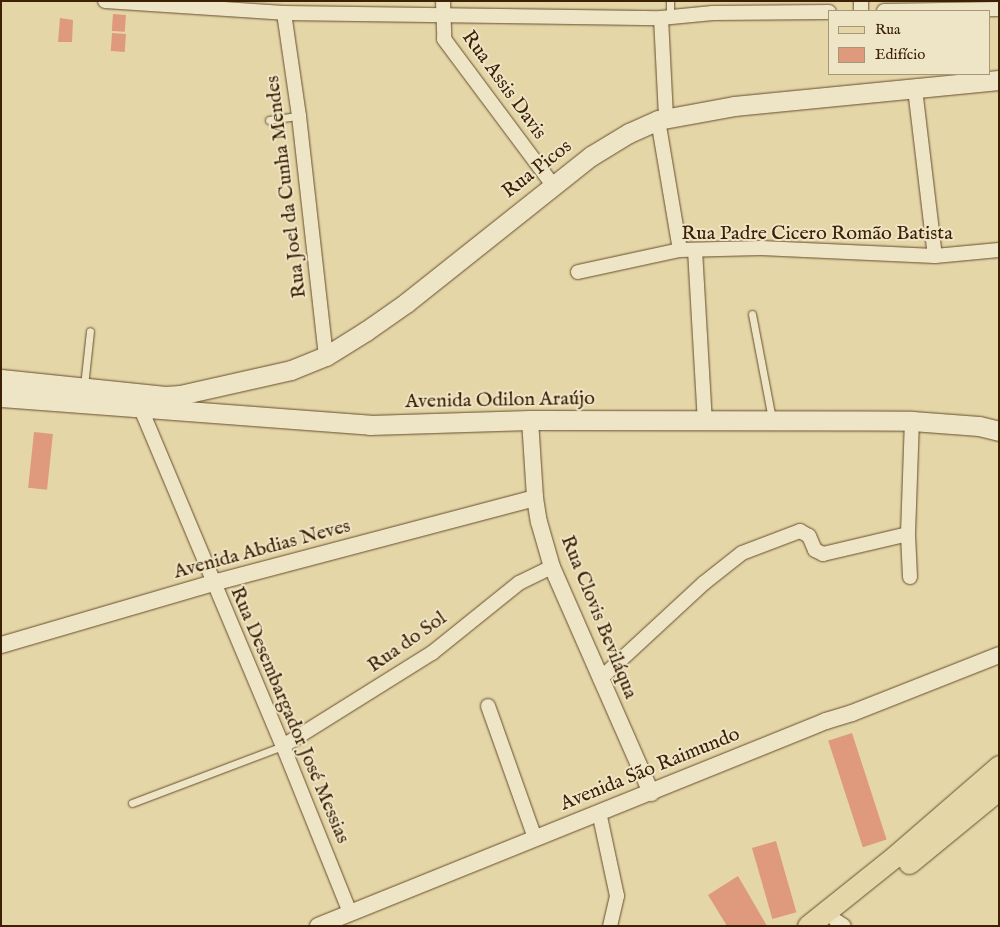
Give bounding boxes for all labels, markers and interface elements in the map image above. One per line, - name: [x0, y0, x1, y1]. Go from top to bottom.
- legend: [828, 10, 990, 75]
- text: Rua: [875, 20, 901, 39]
- street label: Rua Assis Davis: [457, 26, 551, 144]
- text: Edifício: [875, 45, 925, 64]
- street label: Rua Joel da Cunha Mendes: [260, 74, 312, 300]
- street label: Rua Picos: [497, 134, 577, 204]
- street label: Rua Padre Cicero Romão Batista: [681, 221, 953, 245]
- street label: Avenida Odilon Araújo: [405, 386, 595, 414]
- street label: Avenida Abdias Neves: [171, 514, 353, 584]
- street label: Rua Clovis Beviláqua: [555, 532, 643, 702]
- street label: Rua Desembargador José Messias: [225, 583, 355, 847]
- street label: Rua do Sol: [363, 606, 451, 678]
- street label: Avenida São Raimundo: [557, 722, 743, 816]

